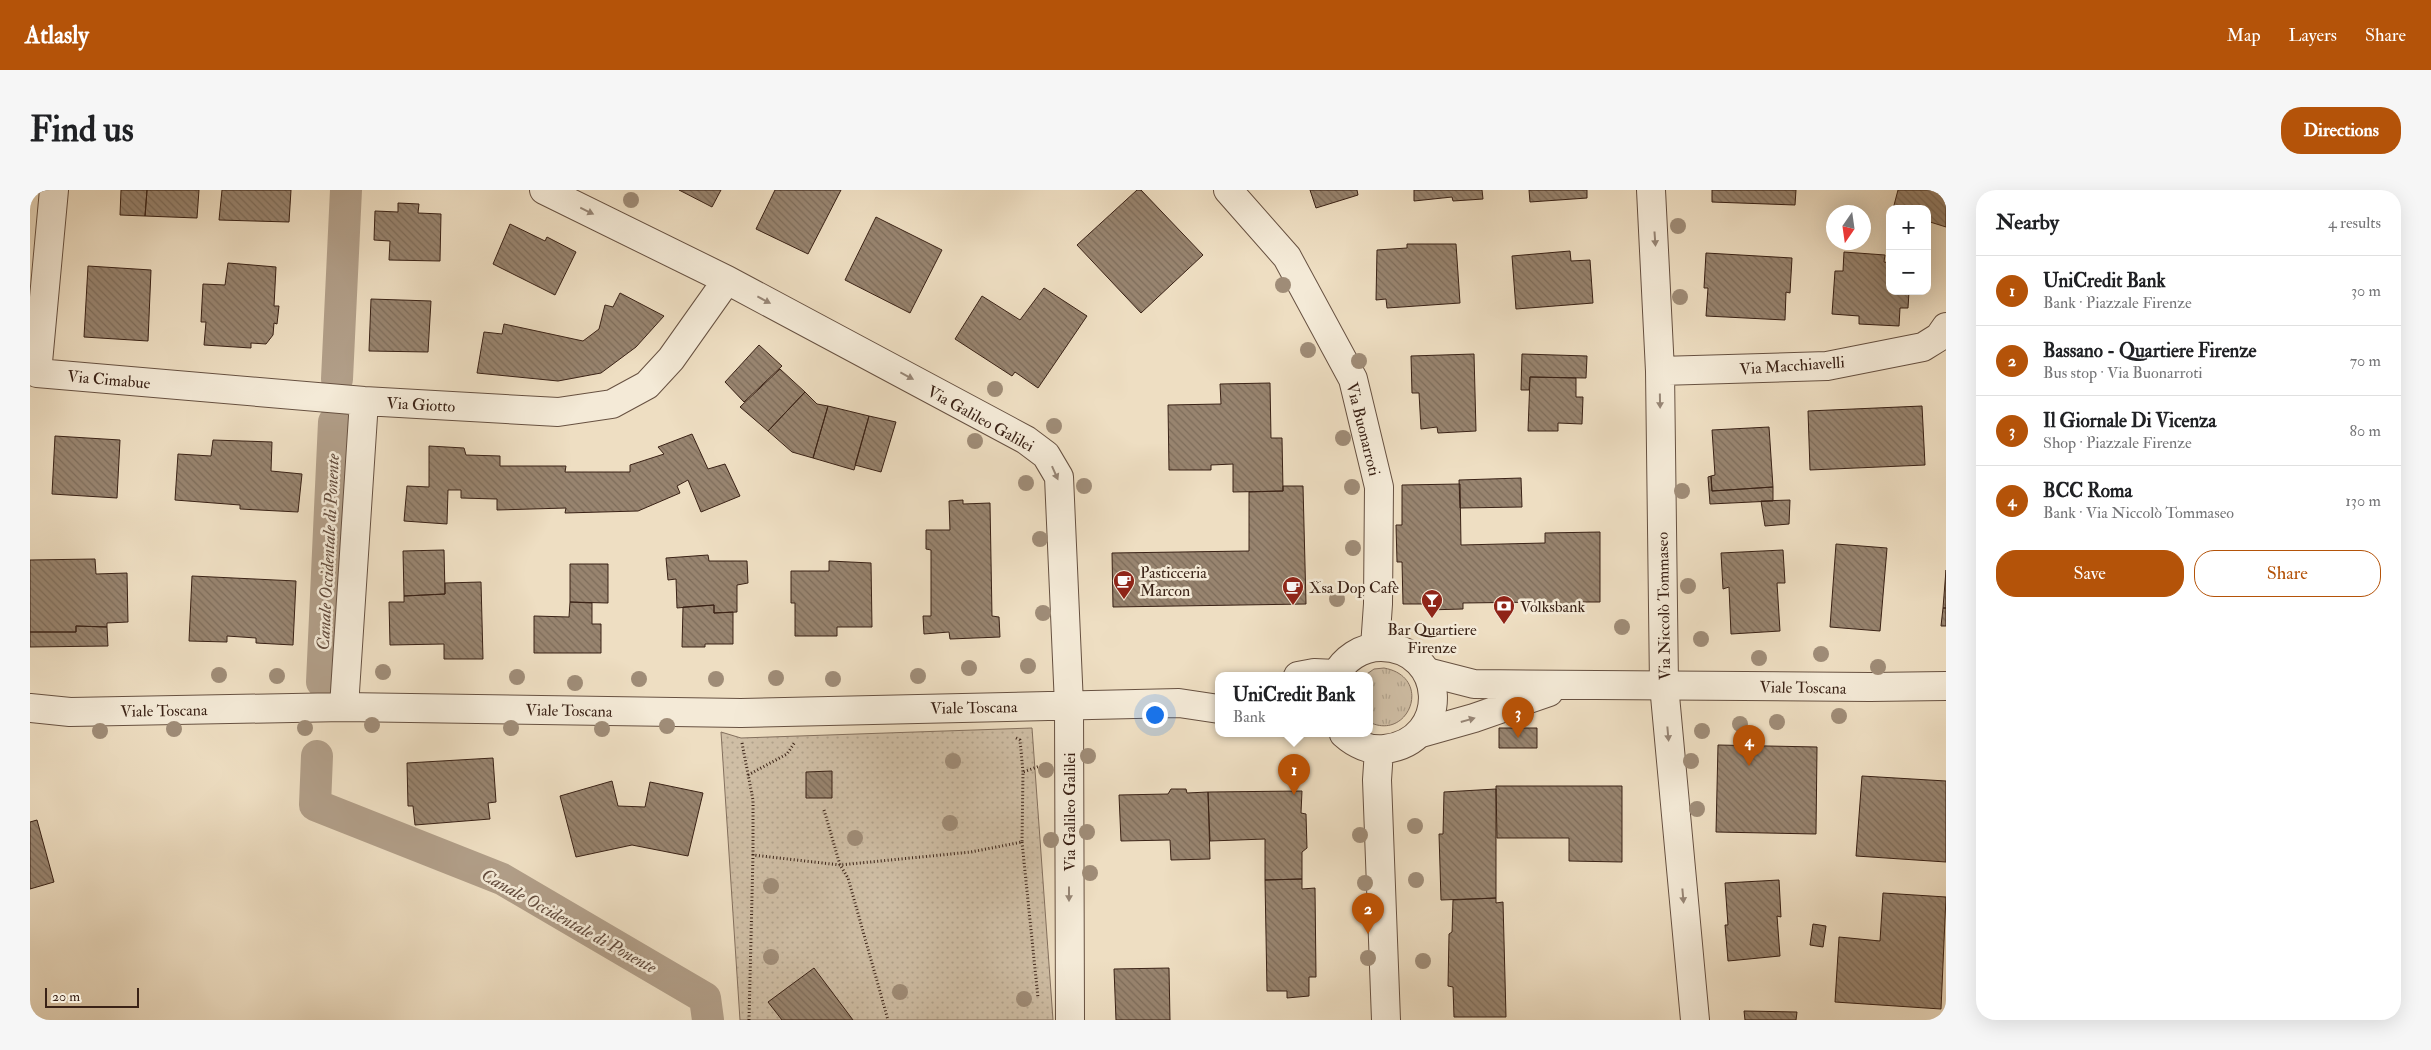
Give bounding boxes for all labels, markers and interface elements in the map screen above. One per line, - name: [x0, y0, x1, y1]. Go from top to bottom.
- text: Atlasly: [25, 20, 89, 51]
- text: Map: [2227, 24, 2261, 47]
- text: Layers: [2289, 24, 2337, 47]
- text: Share: [2365, 24, 2406, 47]
- button: Directions: [2281, 107, 2401, 154]
- text: Find us: [30, 108, 134, 152]
- north arrow: [1826, 205, 1871, 250]
- map controls: [1886, 205, 1931, 295]
- button: +: [1886, 205, 1931, 250]
- one-way arrow: [580, 207, 595, 216]
- text: Nearby: [1996, 209, 2059, 236]
- text: 4 results: [2328, 213, 2381, 233]
- one-way arrow: [1651, 231, 1659, 247]
- button: −: [1886, 250, 1931, 295]
- text: UniCredit Bank: [2043, 269, 2166, 293]
- text: 1: [2009, 281, 2015, 301]
- text: 30 m: [2351, 281, 2381, 301]
- text: Bank · Piazzale Firenze: [2043, 293, 2192, 313]
- one-way arrow: [757, 295, 771, 304]
- text: Bassano - Quartiere Firenze: [2043, 339, 2257, 363]
- text: 2: [2008, 351, 2016, 371]
- text: 70 m: [2350, 351, 2381, 371]
- street label: Via Macchiavelli: [1739, 352, 1845, 380]
- text: Bus stop · Via Buonarroti: [2043, 363, 2203, 383]
- street label: Via Cimabue: [67, 366, 151, 394]
- one-way arrow: [900, 372, 915, 380]
- street label: Via Buonarroti: [1342, 380, 1384, 478]
- street label: Via Galileo Galilei: [924, 381, 1037, 456]
- street label: Via Giotto: [386, 393, 456, 417]
- one-way arrow: [1656, 393, 1664, 409]
- text: Il Giornale Di Vicenza: [2043, 409, 2216, 433]
- text: 3: [2009, 421, 2015, 441]
- text: 80 m: [2350, 421, 2381, 441]
- text: Shop · Piazzale Firenze: [2043, 433, 2192, 453]
- water label: Canale Occidentale di Ponente: [312, 452, 345, 651]
- one-way arrow: [1052, 466, 1060, 480]
- text: BCC Roma: [2043, 479, 2132, 503]
- text: 4: [2008, 491, 2016, 511]
- text: 130 m: [2345, 491, 2381, 511]
- text: Bank · Via Niccolò Tommaseo: [2043, 503, 2234, 523]
- street label: Via Niccolò Tommaseo: [1653, 531, 1675, 680]
- button: Save: [1996, 550, 2184, 597]
- button: Share: [2194, 550, 2381, 597]
- place label: Pasticceria Marcon: [1140, 563, 1207, 601]
- cafe icon: Pasticceria Marcon: [1112, 569, 1136, 600]
- cafe icon: Xsa Dop Cafè: [1281, 575, 1305, 606]
- place label: Xsa Dop Cafè: [1309, 578, 1399, 599]
- bar icon: Bar Quartiere Firenze: [1420, 588, 1444, 619]
- bank icon: Volksbank: [1492, 594, 1516, 625]
- place label: Volksbank: [1520, 597, 1585, 617]
- place label: Bar Quartiere Firenze: [1387, 620, 1477, 658]
- popup: [1215, 672, 1373, 737]
- street label: Viale Toscana: [1759, 677, 1847, 699]
- text: UniCredit Bank: [1233, 683, 1355, 707]
- street label: Viale Toscana: [930, 697, 1018, 719]
- pin: 3: [1502, 697, 1534, 738]
- street label: Viale Toscana: [120, 700, 208, 722]
- street label: Viale Toscana: [525, 700, 613, 722]
- your location: [1142, 702, 1168, 728]
- text: Bank: [1233, 707, 1266, 727]
- one-way arrow: [1460, 715, 1475, 723]
- pin: 4: [1733, 725, 1765, 766]
- one-way arrow: [1664, 726, 1672, 742]
- street label: Via Galileo Galilei: [1060, 752, 1080, 872]
- pin: 1: [1278, 754, 1310, 795]
- water label: Canale Occidentale di Ponente: [477, 864, 661, 980]
- one-way arrow: [1065, 886, 1073, 902]
- one-way arrow: [1680, 888, 1688, 904]
- pin: 2: [1352, 893, 1384, 934]
- scale bar: [45, 985, 139, 1008]
- text: 20 m: [52, 988, 80, 1005]

